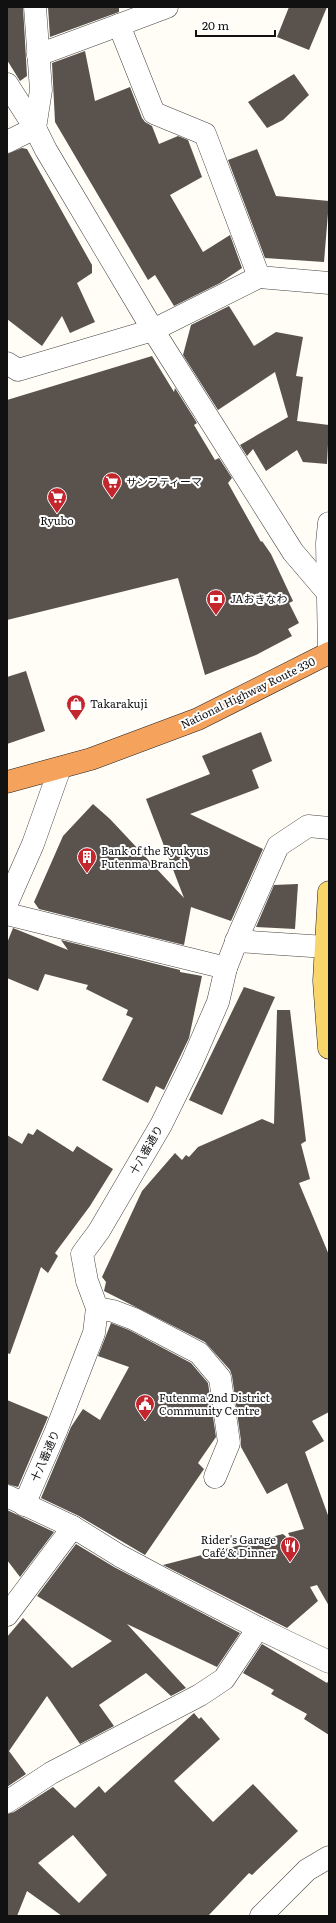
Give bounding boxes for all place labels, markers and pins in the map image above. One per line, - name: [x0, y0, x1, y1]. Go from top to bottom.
- supermarket icon: サンフティーマ: [101, 471, 123, 499]
- place label: サンフティーマ: [126, 473, 202, 489]
- supermarket icon: Ryubo: [46, 486, 68, 514]
- place label: Ryubo: [40, 512, 74, 528]
- bank icon: JAおきなわ: [205, 588, 227, 616]
- place label: JAおきなわ: [230, 590, 287, 606]
- shop icon: Takarakuji: [65, 693, 87, 721]
- place label: Takarakuji: [90, 695, 148, 711]
- place label: Bank of the Ryukyus Futenma Branch: [101, 842, 208, 871]
- building icon: Bank of the Ryukyus Futenma Branch: [76, 846, 98, 874]
- place label: Futenma 2nd District Community Centre: [159, 1389, 270, 1418]
- public building icon: Futenma 2nd District Community Centre: [134, 1393, 156, 1421]
- place label: Rider's Garage Café & Dinner: [201, 1531, 277, 1560]
- restaurant icon: Rider's Garage Café & Dinner: [279, 1535, 301, 1563]

